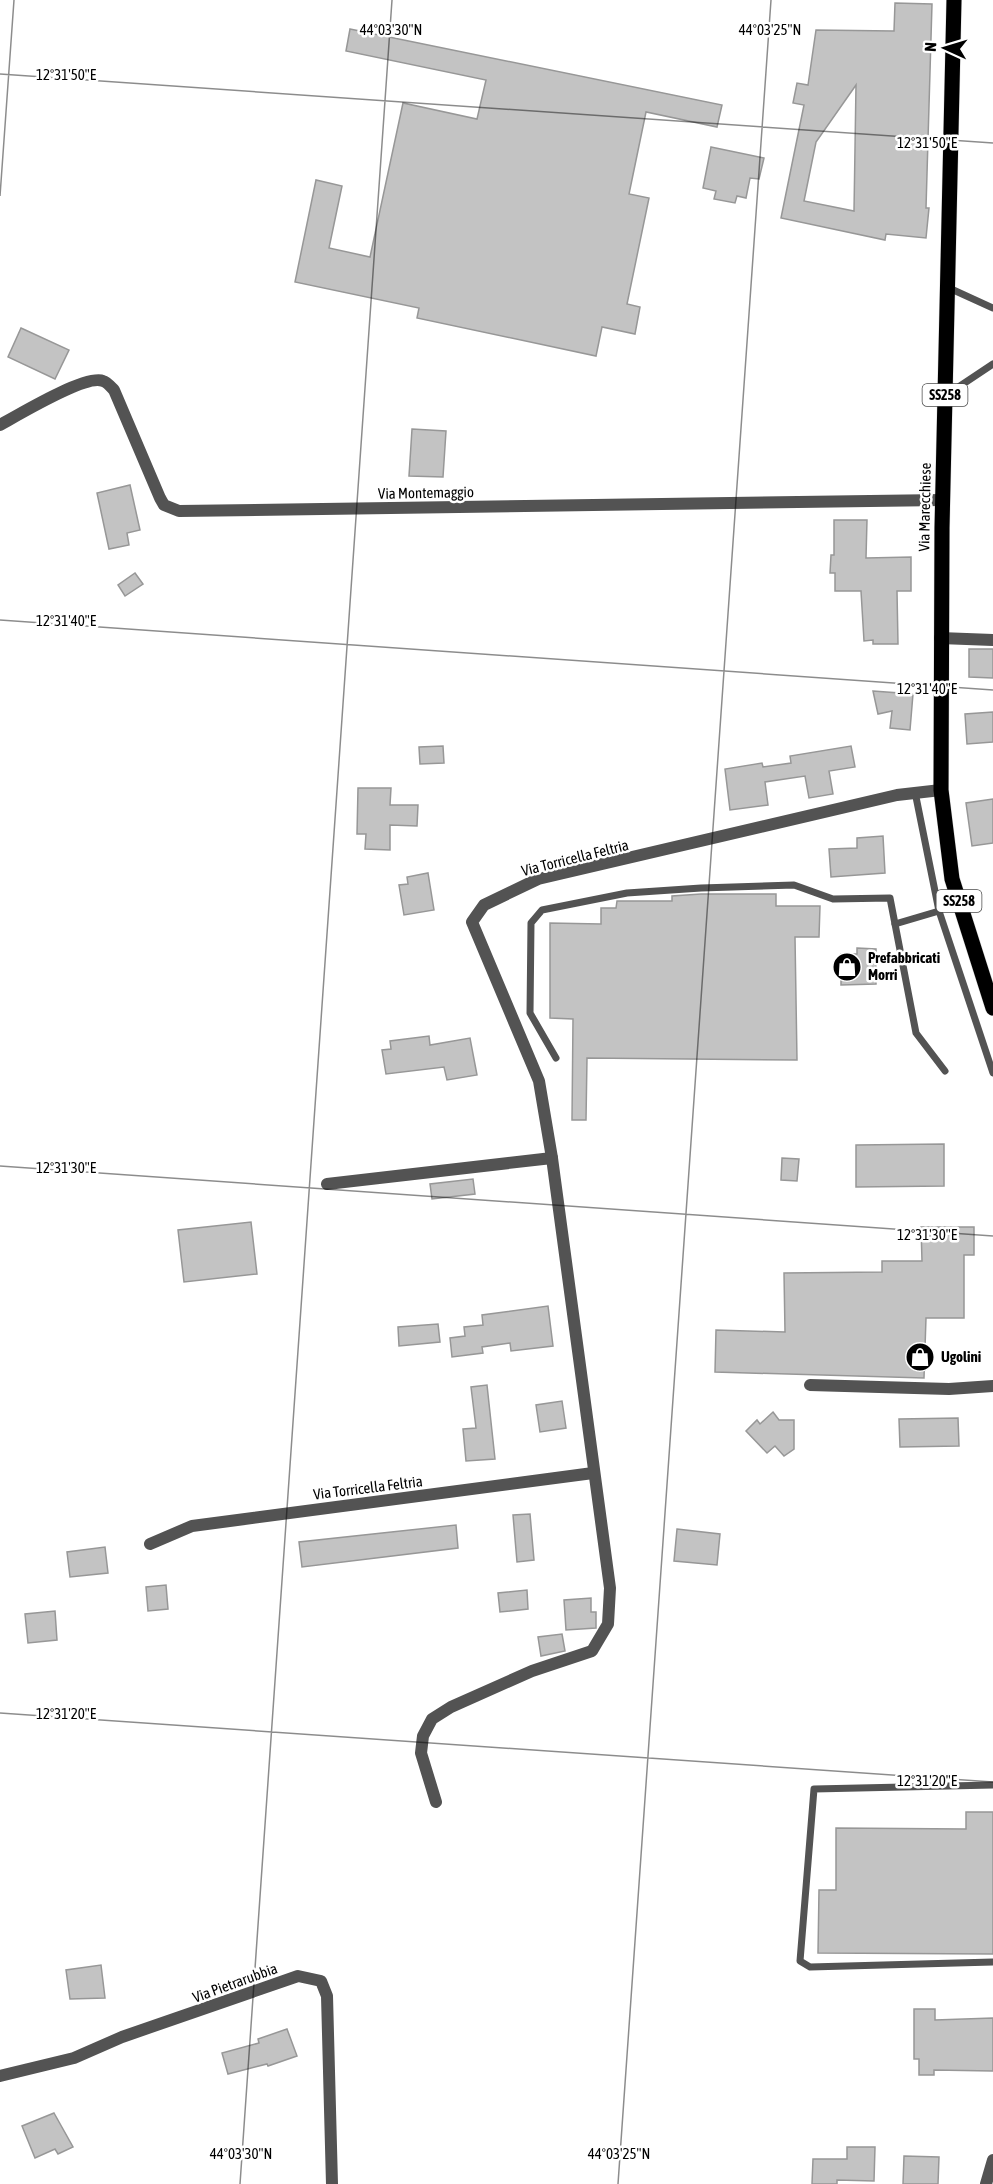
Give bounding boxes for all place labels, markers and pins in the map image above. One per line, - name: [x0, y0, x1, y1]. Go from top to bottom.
- place label: Prefabbricati Morri: [868, 949, 940, 983]
- shop icon: Prefabbricati Morri: [831, 951, 863, 983]
- shop icon: Ugolini: [904, 1341, 936, 1373]
- place label: Ugolini: [941, 1348, 981, 1365]

